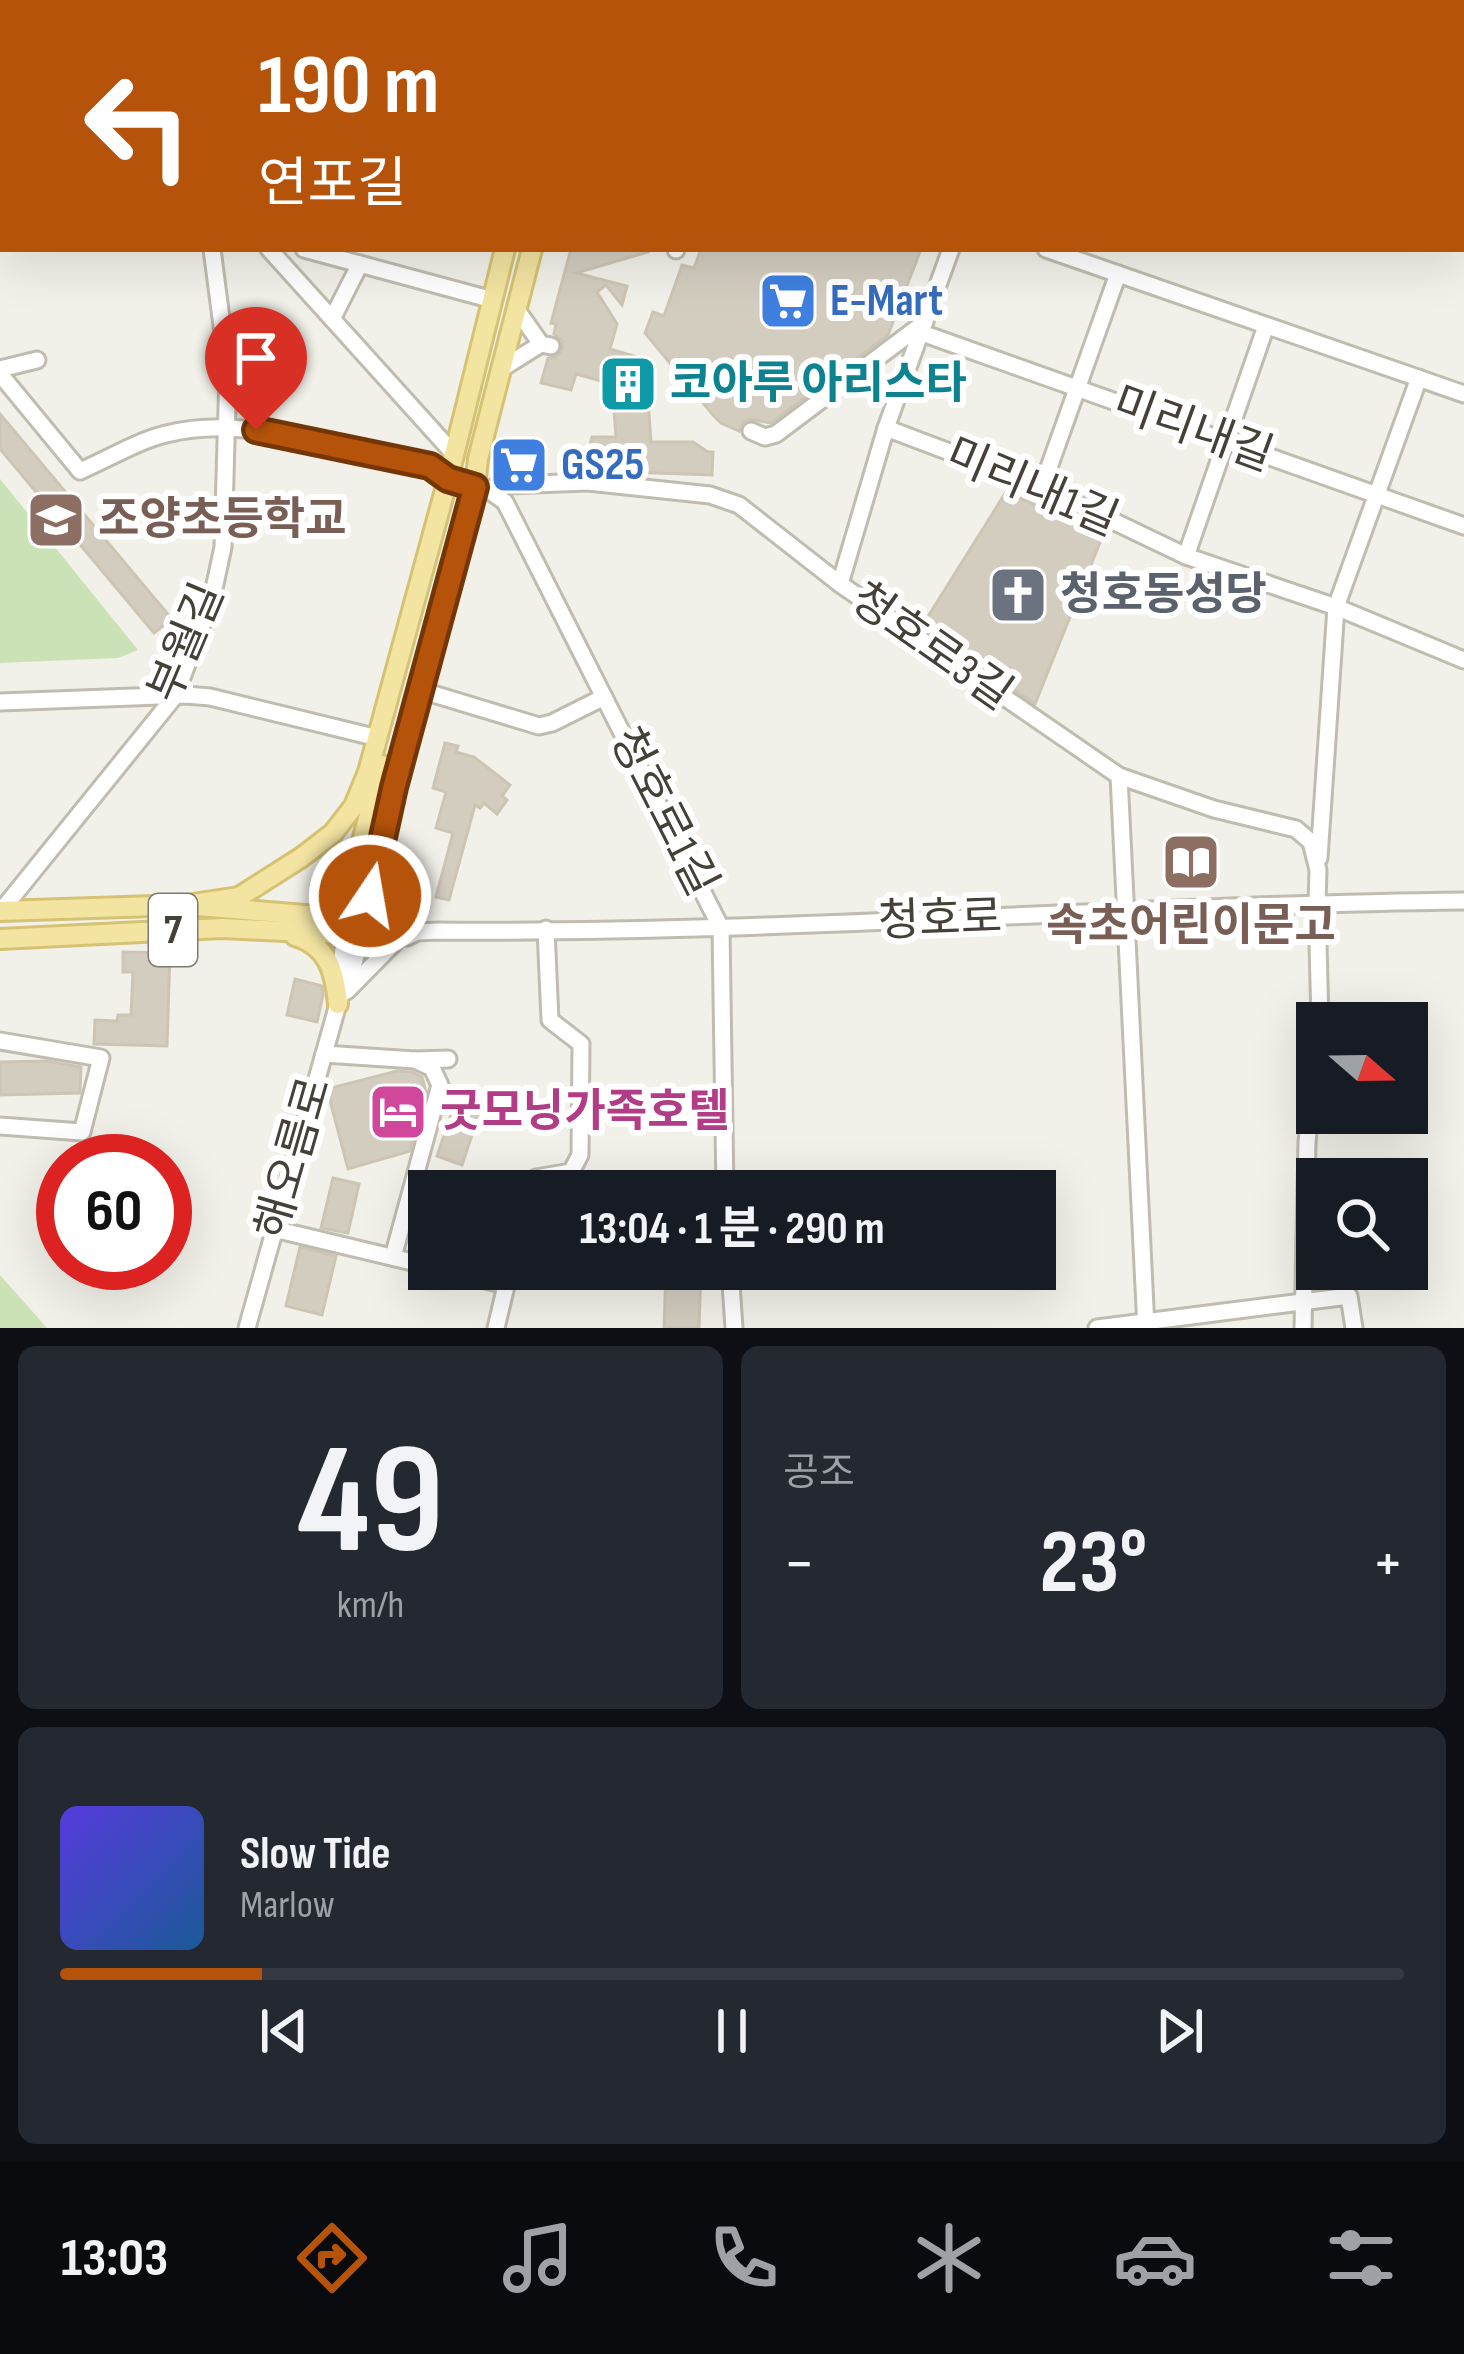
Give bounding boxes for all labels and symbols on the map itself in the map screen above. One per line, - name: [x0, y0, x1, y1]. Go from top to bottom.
- supermarket icon: E-Mart: [757, 270, 819, 332]
- place label: E-Mart: [830, 274, 943, 329]
- pin: [205, 307, 307, 430]
- building icon: 코아루 아리스타: [597, 353, 659, 415]
- place label: 코아루 아리스타: [670, 357, 967, 412]
- street label: 미리내길: [1106, 376, 1280, 484]
- street label: 미리내1길: [938, 427, 1126, 549]
- supermarket icon: GS25: [488, 434, 550, 496]
- place label: GS25: [561, 438, 644, 493]
- school or university icon: 조양초등학교: [25, 489, 87, 551]
- place label: 조양초등학교: [98, 493, 346, 548]
- church icon: 청호동성당: [987, 564, 1049, 626]
- place label: 청호동성당: [1060, 568, 1267, 623]
- street label: 청호로3길: [840, 572, 1022, 722]
- street label: 부월길: [137, 575, 237, 711]
- street label: 청호로1길: [597, 719, 729, 905]
- library icon: 속초어린이문고: [1160, 831, 1222, 893]
- position arrow: [307, 833, 433, 959]
- street label: 청호로: [877, 890, 1003, 950]
- road number: 7: [149, 894, 197, 966]
- place label: 속초어린이문고: [1046, 899, 1336, 954]
- north arrow: [1296, 1002, 1428, 1134]
- street label: 해오름로: [245, 1071, 343, 1245]
- hotel icon: 굿모닝가족호텔: [367, 1081, 429, 1143]
- place label: 굿모닝가족호텔: [440, 1085, 730, 1140]
- speed limit sign: 60: [36, 1134, 192, 1290]

